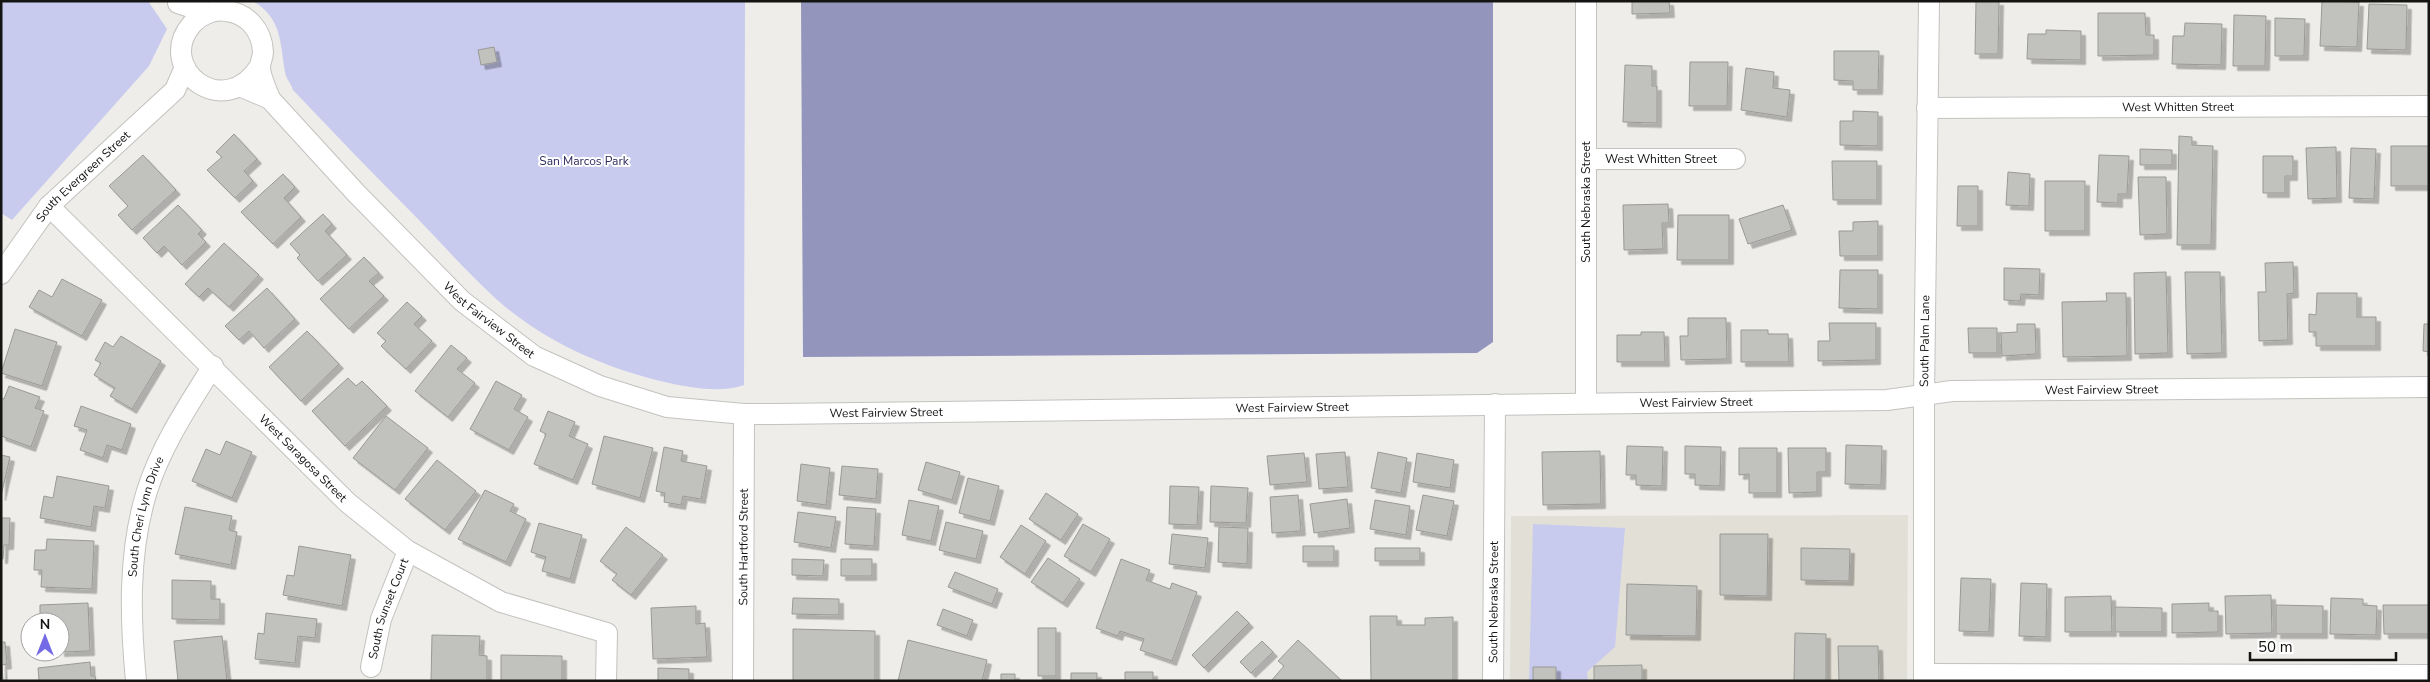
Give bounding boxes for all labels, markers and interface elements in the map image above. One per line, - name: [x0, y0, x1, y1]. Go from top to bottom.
- street label: West Whitten Street: [2122, 99, 2235, 115]
- street label: South Evergreen Street: [32, 127, 134, 225]
- street label: South Nebraska Street: [1578, 140, 1594, 263]
- street label: West Whitten Street: [1605, 151, 1718, 167]
- park label: San Marcos Park: [539, 153, 630, 169]
- street label: West Fairview Street: [440, 278, 539, 362]
- street label: South Palm Lane: [1916, 295, 1933, 387]
- street label: West Fairview Street: [2045, 381, 2159, 398]
- street label: West Fairview Street: [1639, 394, 1754, 411]
- street label: West Fairview Street: [1235, 399, 1350, 416]
- street label: West Fairview Street: [829, 404, 944, 421]
- street label: West Saragosa Street: [255, 411, 351, 506]
- street label: South Cheri Lynn Drive: [124, 454, 167, 578]
- street label: South Hartford Street: [735, 488, 752, 605]
- street label: South Nebraska Street: [1485, 540, 1502, 663]
- street label: South Sunset Court: [365, 555, 413, 660]
- north arrow: [20, 612, 70, 662]
- text: N: [40, 615, 50, 634]
- scale bar: [2250, 630, 2396, 662]
- text: 50 m: [2258, 637, 2293, 657]

